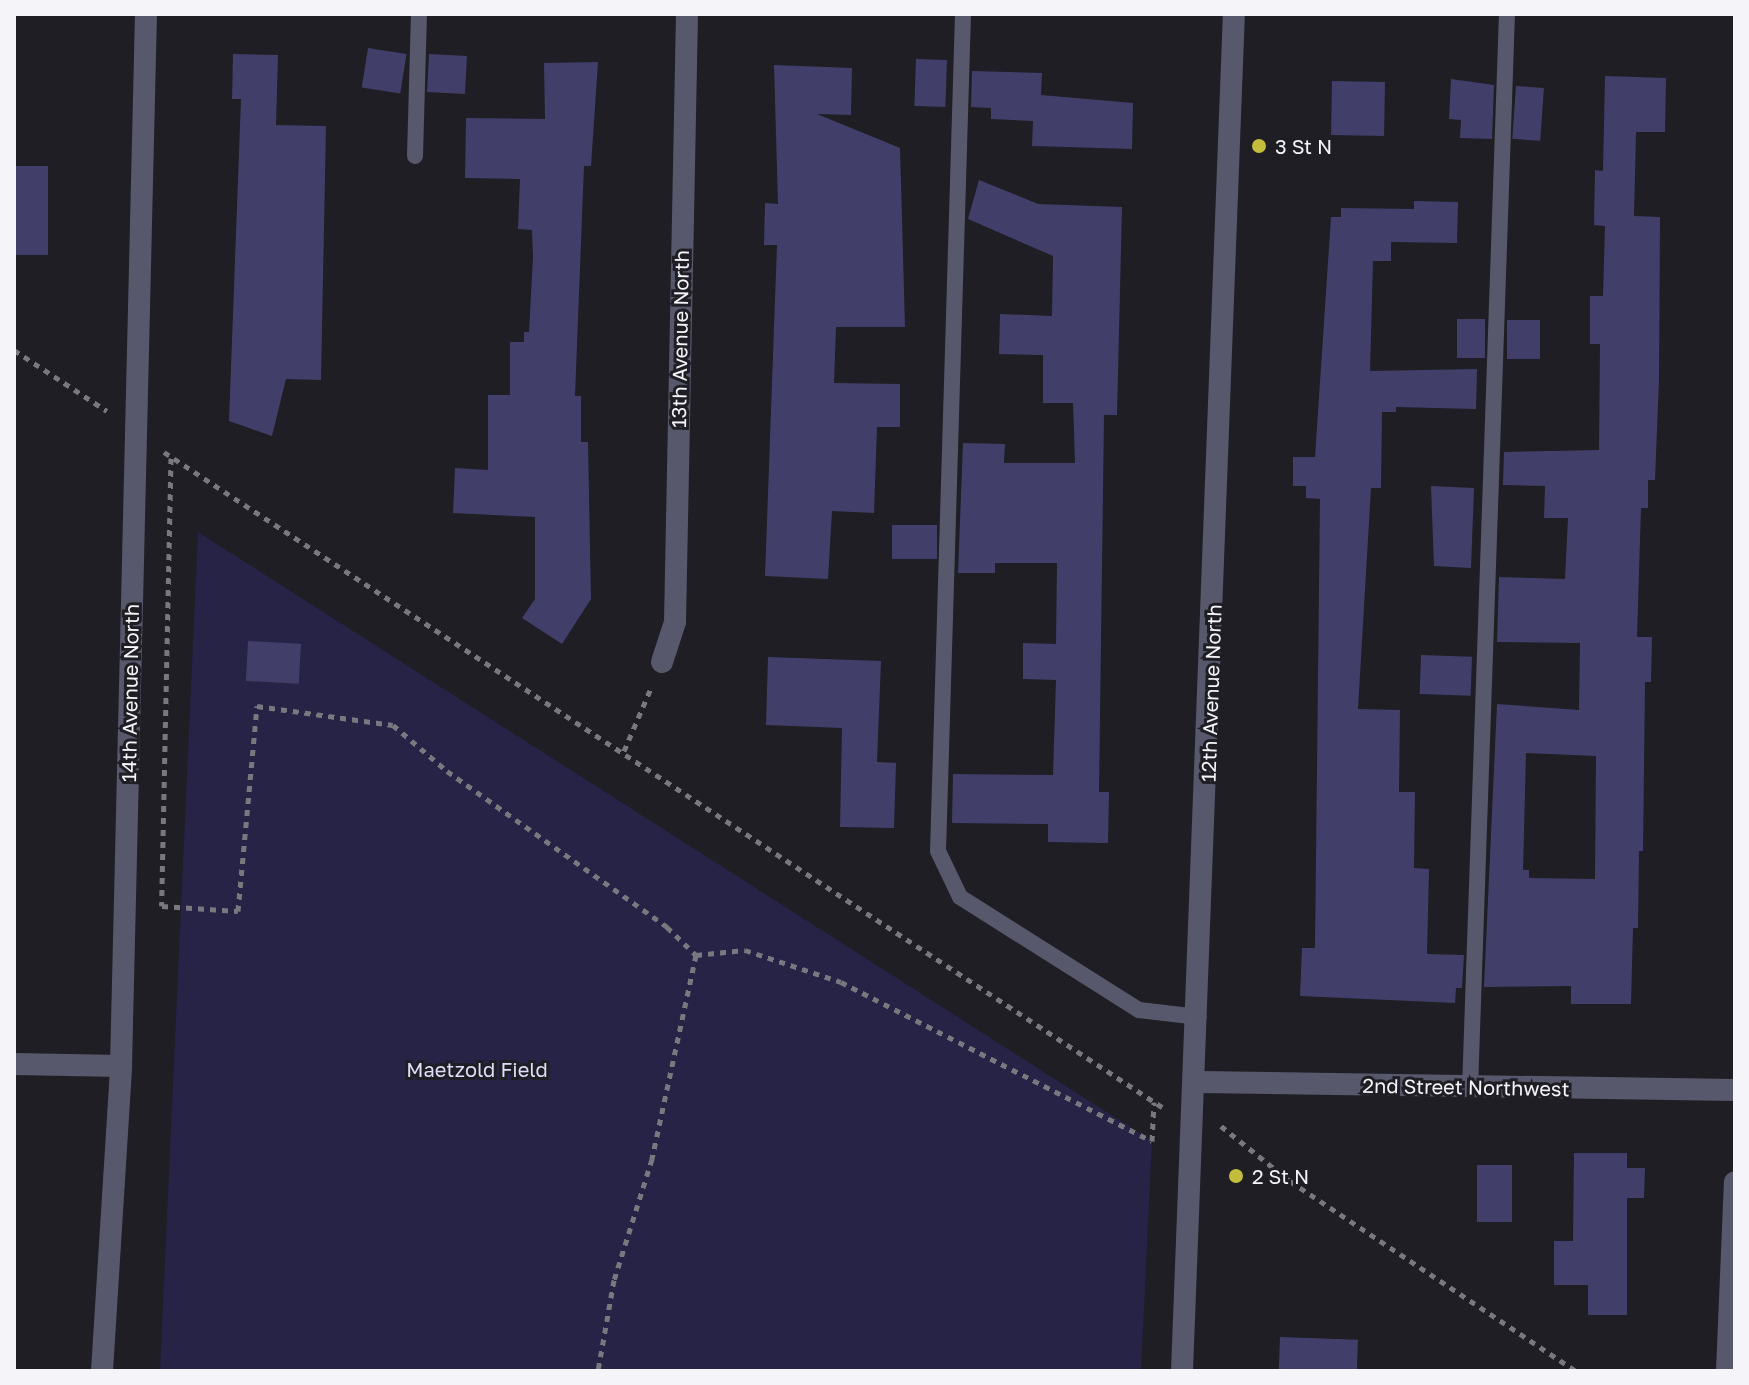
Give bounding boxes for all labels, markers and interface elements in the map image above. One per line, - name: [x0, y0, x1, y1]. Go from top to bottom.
- place label: 3 St N: [1275, 134, 1332, 158]
- marker: 3 St N: [1250, 137, 1268, 155]
- street label: 13th Avenue North: [666, 250, 694, 428]
- street label: 14th Avenue North: [116, 604, 144, 782]
- street label: 12th Avenue North: [1196, 604, 1226, 782]
- park label: Maetzold Field: [406, 1057, 548, 1081]
- street label: 2nd Street Northwest: [1362, 1073, 1570, 1101]
- place label: 2 St N: [1252, 1164, 1309, 1188]
- marker: 2 St N: [1227, 1167, 1245, 1185]

